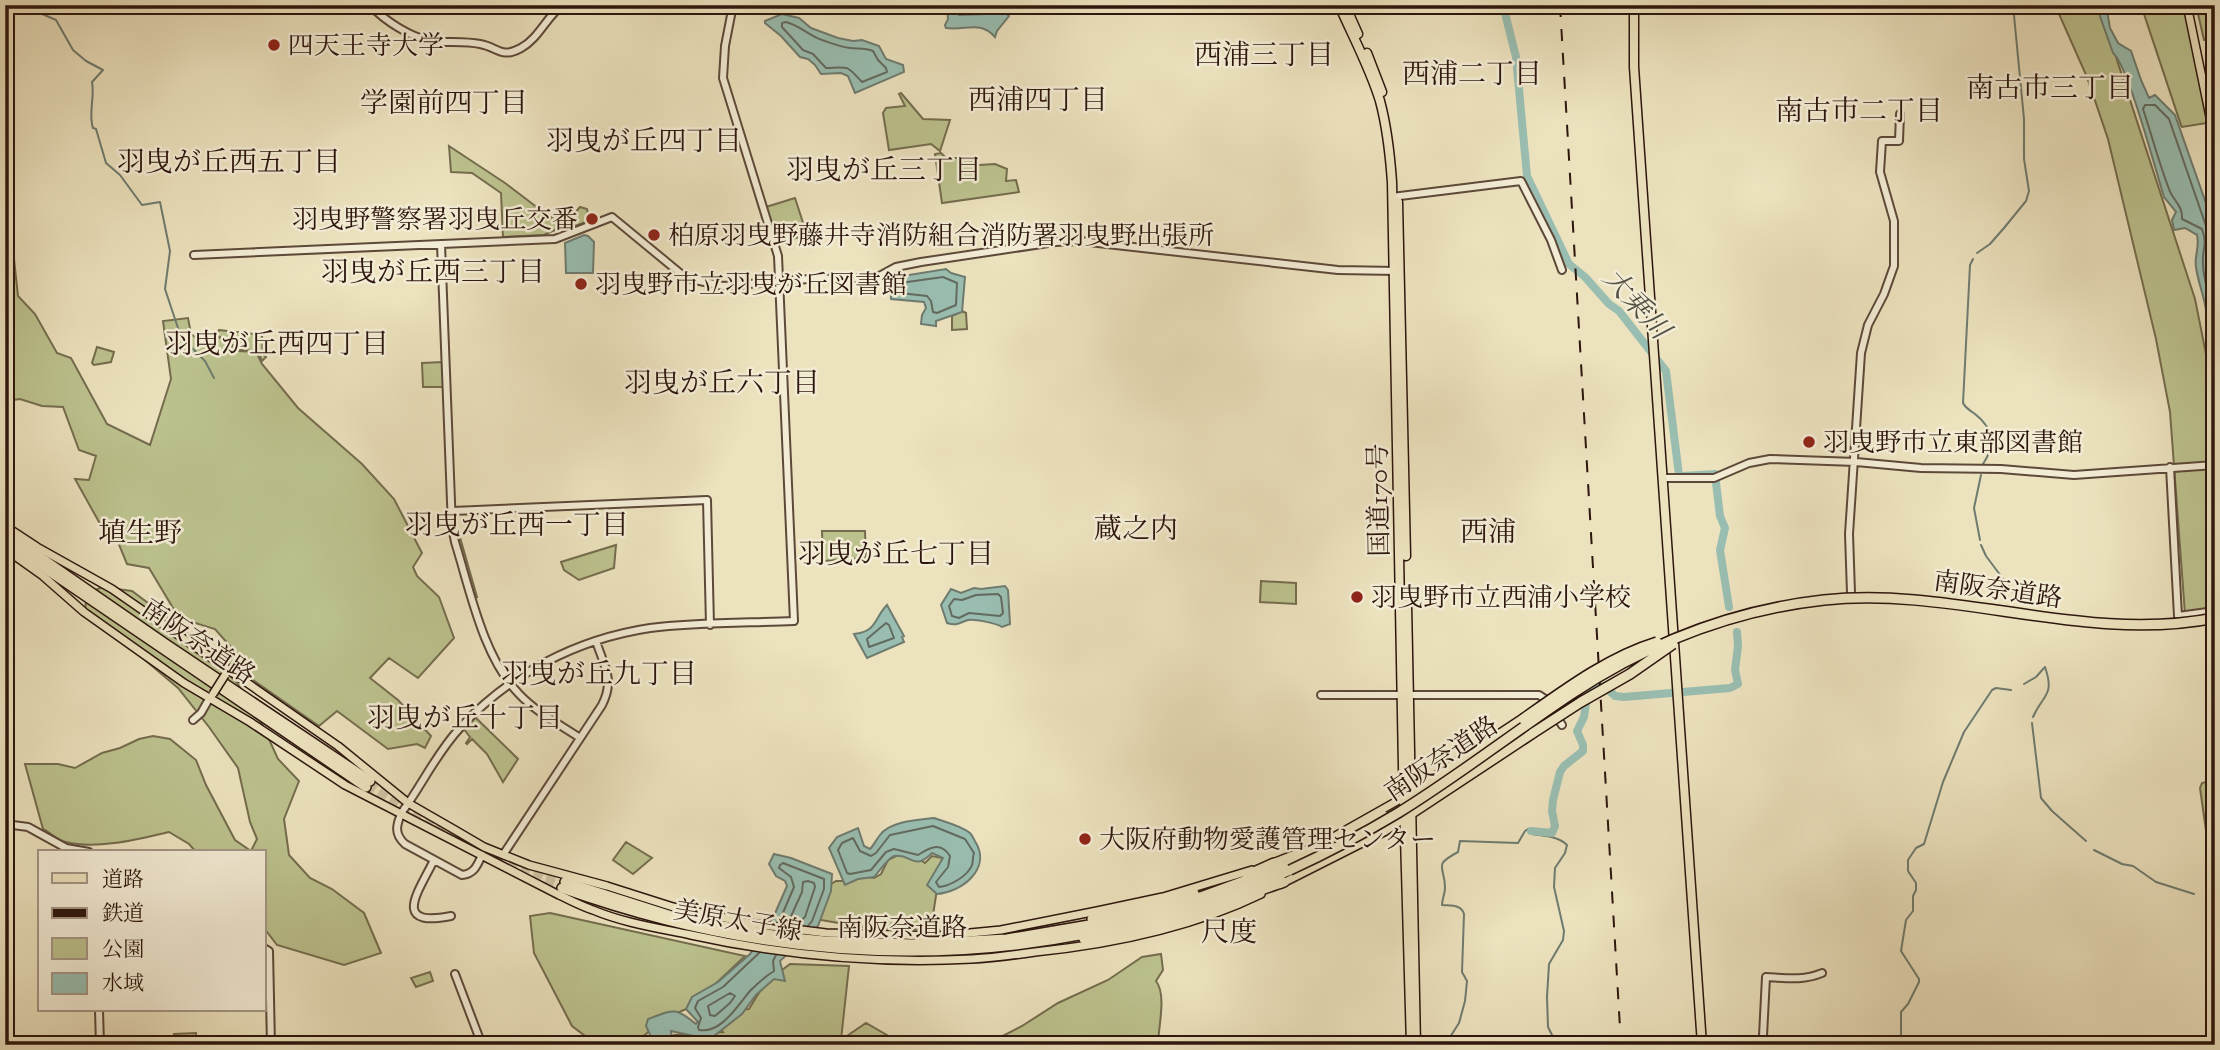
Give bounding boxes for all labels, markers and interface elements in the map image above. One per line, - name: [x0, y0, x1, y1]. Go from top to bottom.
- place label: 四天王寺大学: [288, 29, 444, 66]
- marker: 四天王寺大学: [266, 37, 282, 53]
- district label: 西浦三丁目: [1194, 37, 1334, 77]
- district label: 西浦二丁目: [1402, 56, 1542, 96]
- district label: 南古市三丁目: [1966, 70, 2134, 110]
- district label: 西浦四丁目: [968, 82, 1108, 122]
- district label: 学園前四丁目: [360, 85, 528, 125]
- district label: 南古市二丁目: [1775, 93, 1943, 133]
- district label: 羽曳が丘四丁目: [546, 123, 742, 163]
- district label: 羽曳が丘西五丁目: [117, 144, 341, 184]
- district label: 羽曳が丘三丁目: [786, 152, 982, 192]
- place label: 羽曳野警察署羽曳丘交番: [292, 203, 578, 240]
- marker: 羽曳野警察署羽曳丘交番: [584, 211, 600, 227]
- place label: 柏原羽曳野藤井寺消防組合消防署羽曳野出張所: [668, 219, 1214, 256]
- marker: 柏原羽曳野藤井寺消防組合消防署羽曳野出張所: [646, 227, 662, 243]
- district label: 羽曳が丘西三丁目: [321, 254, 545, 294]
- water label: 大乗川: [1592, 260, 1680, 352]
- place label: 羽曳野市立羽曳が丘図書館: [595, 268, 907, 305]
- marker: 羽曳野市立羽曳が丘図書館: [573, 276, 589, 292]
- district label: 羽曳が丘西四丁目: [165, 326, 389, 366]
- district label: 羽曳が丘六丁目: [624, 365, 820, 405]
- place label: 羽曳野市立東部図書館: [1823, 426, 2083, 463]
- marker: 羽曳野市立東部図書館: [1801, 434, 1817, 450]
- street label: 国道170号: [1361, 443, 1400, 557]
- district label: 羽曳が丘西一丁目: [405, 507, 629, 547]
- district label: 蔵之内: [1094, 511, 1178, 551]
- district label: 西浦: [1460, 514, 1516, 554]
- district label: 埴生野: [98, 515, 182, 555]
- district label: 羽曳が丘七丁目: [798, 536, 994, 576]
- street label: 南阪奈道路: [1931, 564, 2065, 619]
- place label: 羽曳野市立西浦小学校: [1371, 581, 1631, 618]
- marker: 羽曳野市立西浦小学校: [1349, 589, 1365, 605]
- street label: 南阪奈道路: [133, 591, 262, 695]
- district label: 羽曳が丘九丁目: [501, 656, 697, 696]
- district label: 羽曳が丘十丁目: [367, 700, 563, 740]
- street label: 南阪奈道路: [1378, 708, 1507, 812]
- place label: 大阪府動物愛護管理センター: [1099, 823, 1436, 860]
- marker: 大阪府動物愛護管理センター: [1077, 831, 1093, 847]
- legend: [38, 850, 266, 1012]
- text: 道路: [102, 866, 144, 896]
- street label: 美原太子線: [670, 893, 805, 952]
- text: 鉄道: [102, 900, 144, 930]
- street label: 南阪奈道路: [837, 911, 967, 948]
- district label: 尺度: [1201, 914, 1257, 954]
- text: 公園: [102, 936, 144, 966]
- text: 水域: [102, 970, 144, 1000]

